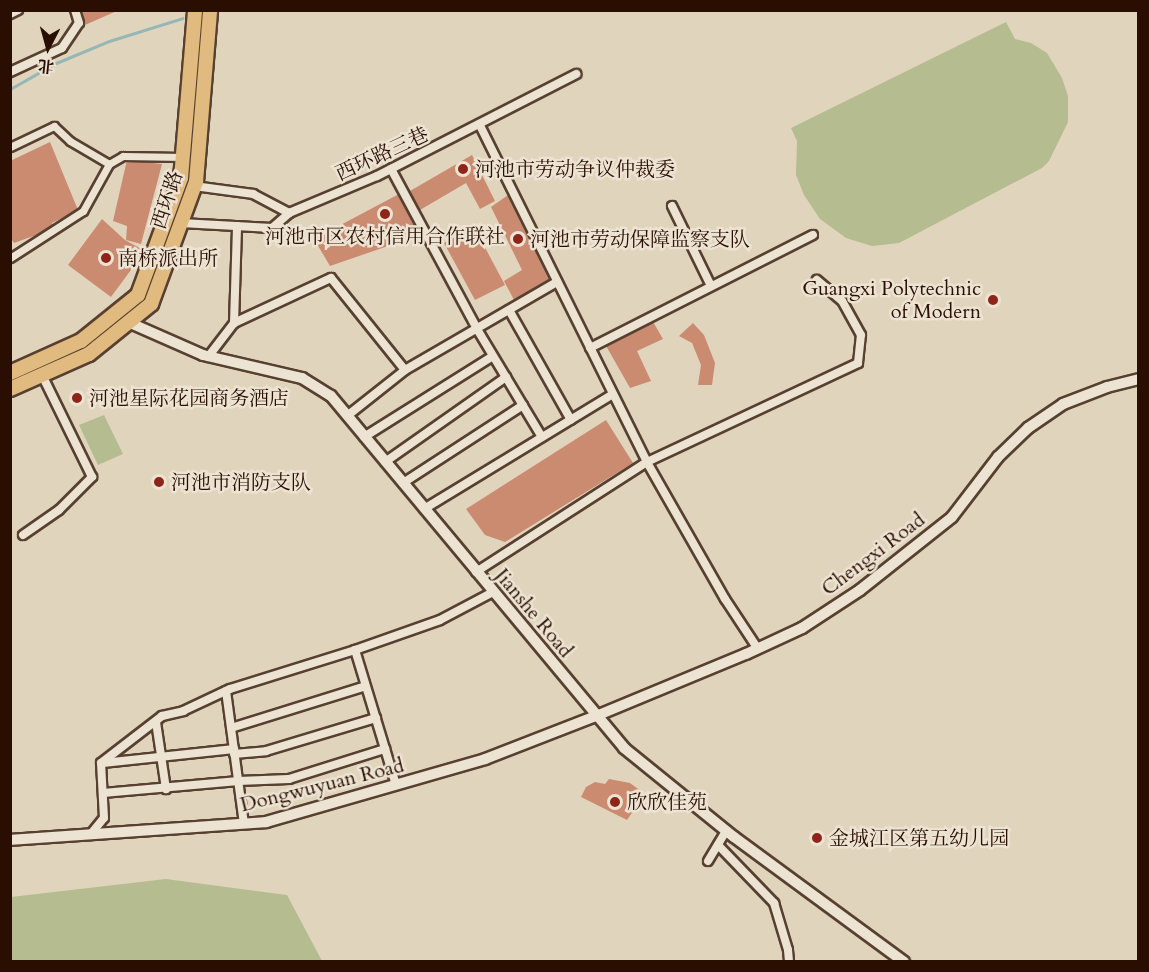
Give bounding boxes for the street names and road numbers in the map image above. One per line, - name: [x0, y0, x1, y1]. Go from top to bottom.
- street label: 西环路三巷: [332, 122, 432, 186]
- street label: 西环路: [146, 168, 188, 232]
- street label: Chengxi Road: [817, 507, 929, 601]
- street label: Jianshe Road: [490, 564, 578, 662]
- street label: Dongwuyuan Road: [238, 753, 406, 817]

